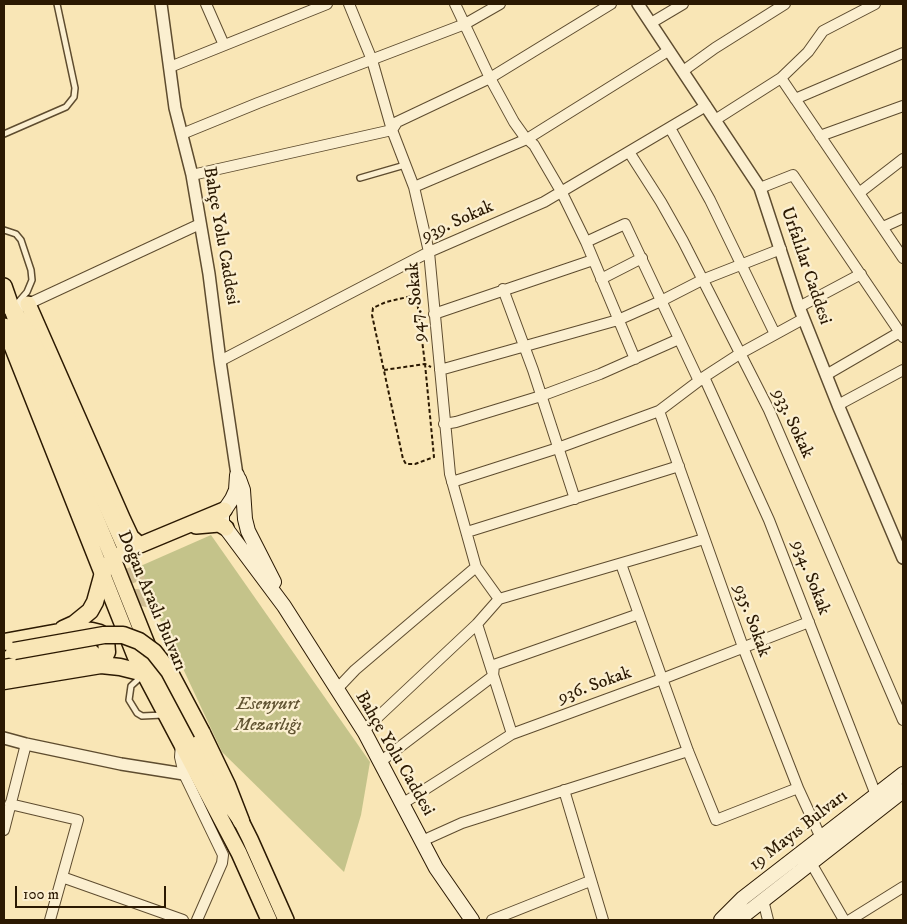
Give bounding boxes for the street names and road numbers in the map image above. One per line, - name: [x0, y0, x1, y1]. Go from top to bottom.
- street label: Bahçe Yolu Caddesi: [197, 165, 243, 307]
- street label: 939. Sokak: [419, 197, 497, 247]
- street label: Urfalılar Caddesi: [775, 204, 835, 328]
- street label: 947. Sokak: [403, 261, 431, 343]
- street label: 933. Sokak: [767, 386, 817, 462]
- street label: Doğan Araslı Bulvarı: [112, 528, 190, 674]
- street label: 934. Sokak: [786, 538, 834, 618]
- street label: 935. Sokak: [728, 582, 774, 660]
- street label: 936. Sokak: [555, 663, 635, 709]
- street label: Bahçe Yolu Caddesi: [350, 688, 438, 820]
- street label: 19 Mayıs Bulvarı: [746, 786, 852, 876]

